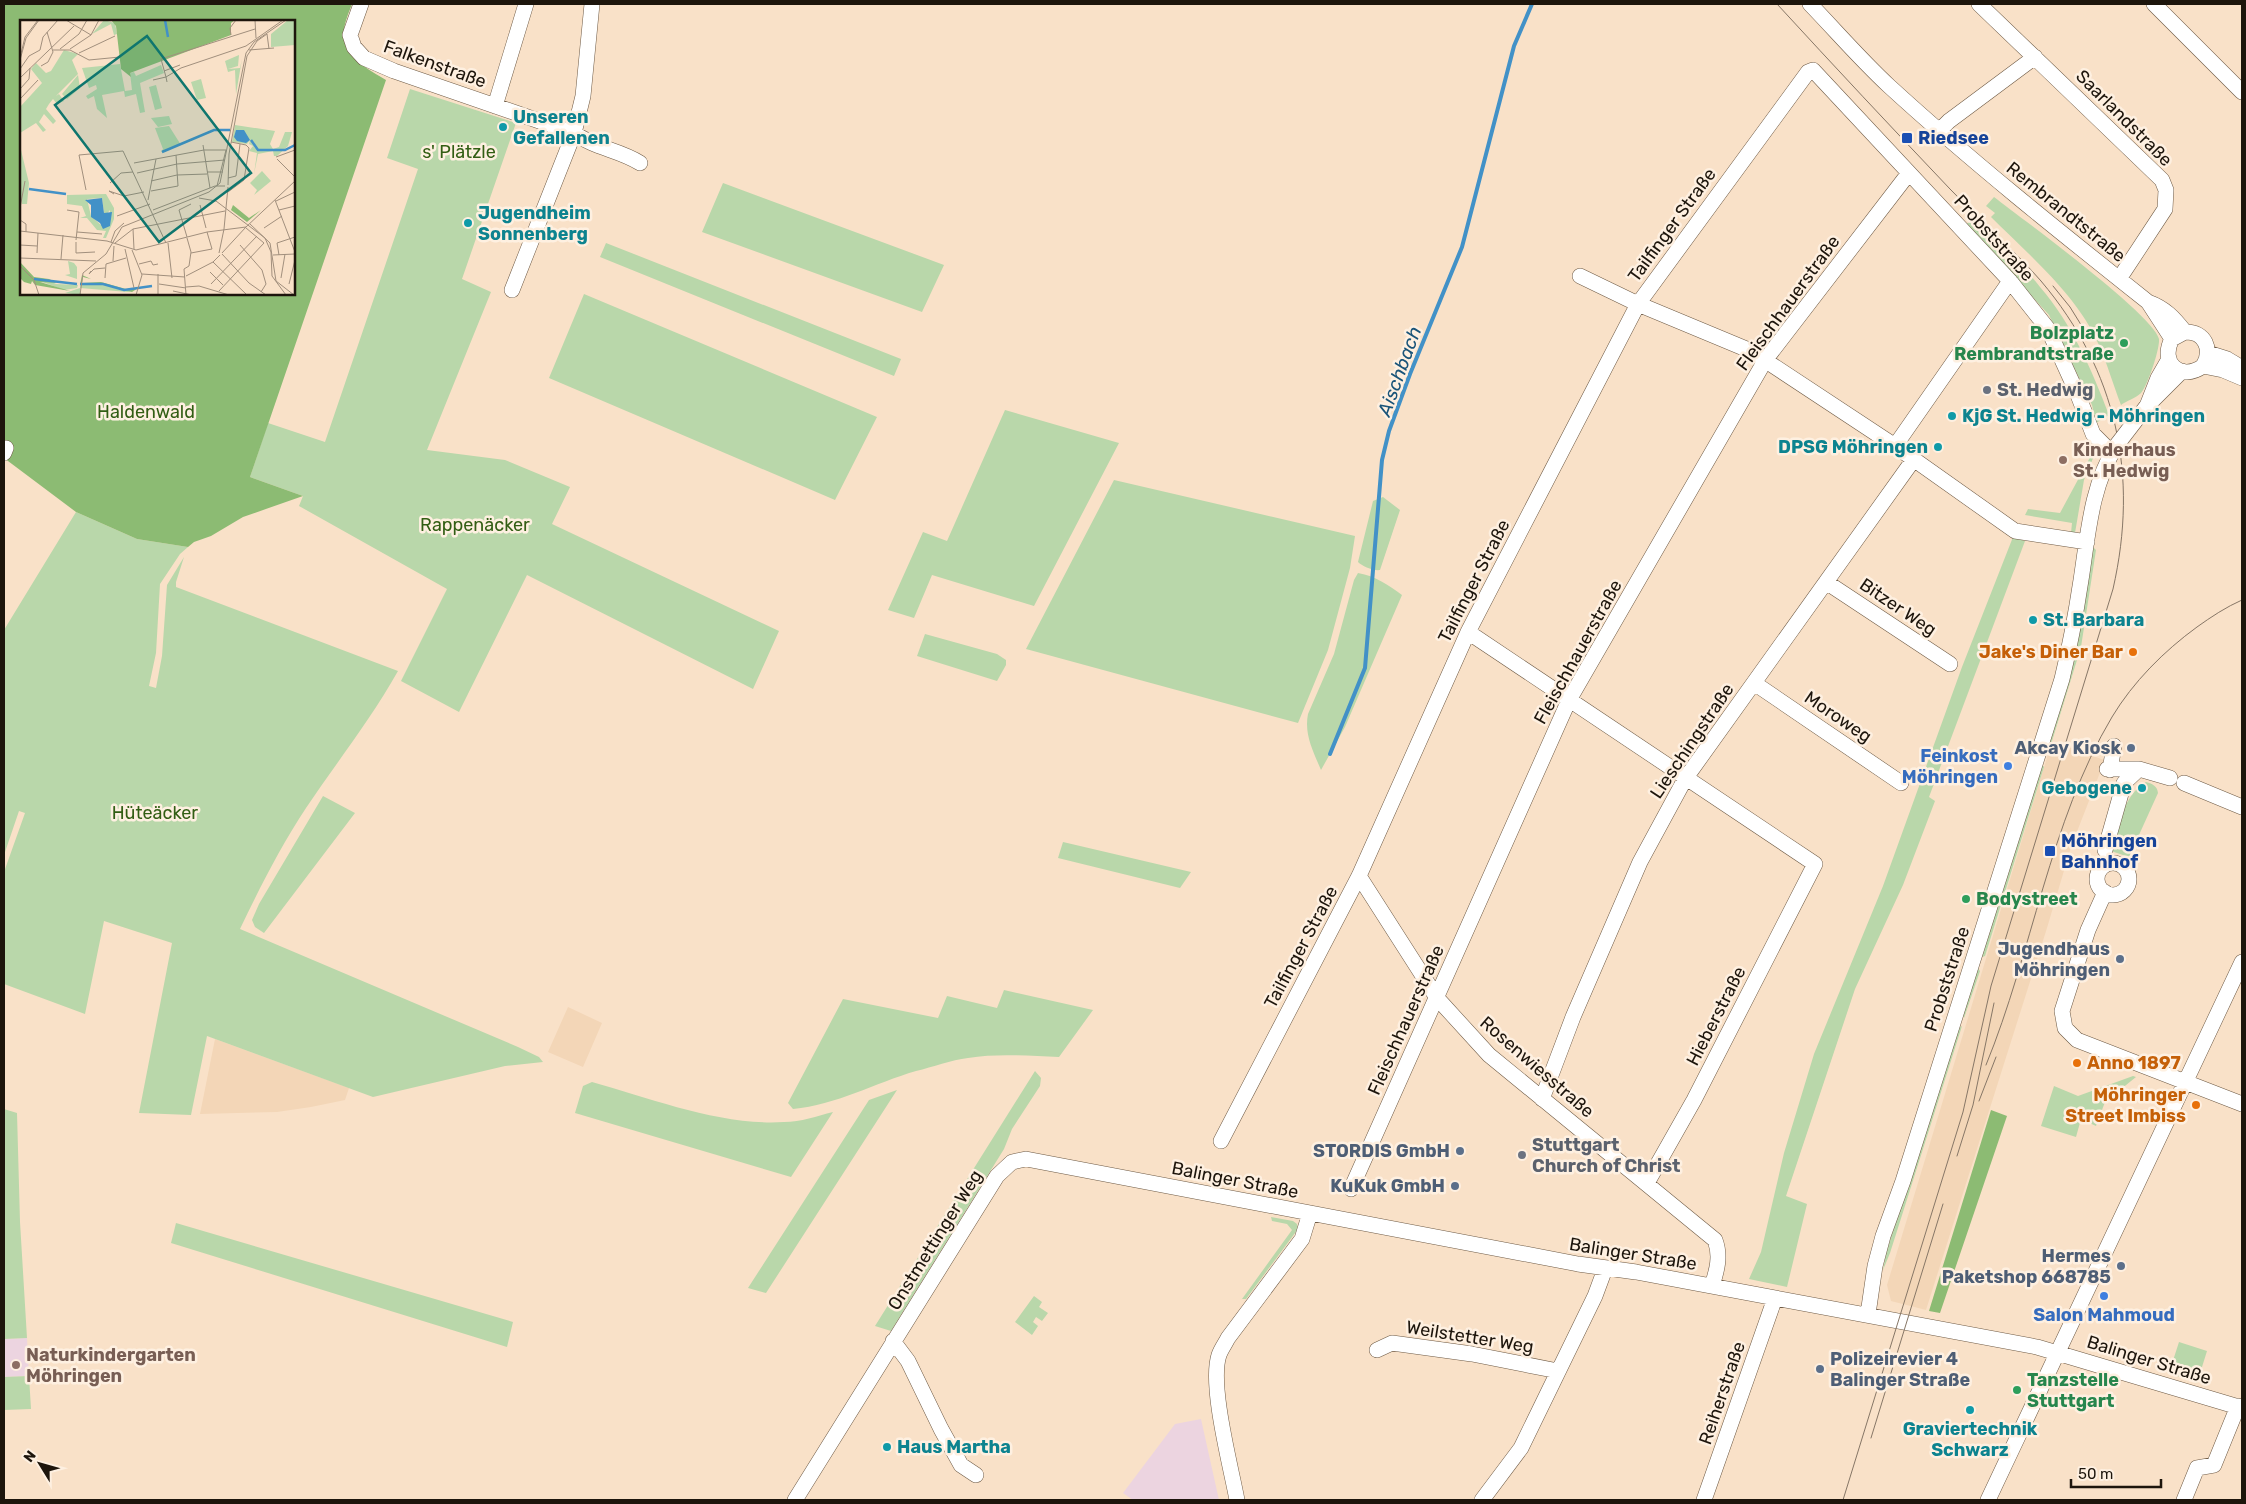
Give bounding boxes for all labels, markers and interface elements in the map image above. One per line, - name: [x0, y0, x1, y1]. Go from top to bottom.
- inset map: [20, 20, 295, 295]
- street label: Falkenstraße: [381, 35, 489, 93]
- street label: Saarlandstraße: [2071, 65, 2177, 171]
- place label: Unseren Gefallenen: [513, 106, 610, 149]
- marker: Unseren Gefallenen: [497, 121, 509, 133]
- place label: Riedsee: [1918, 127, 1989, 149]
- marker: Riedsee: [1900, 131, 1914, 145]
- park label: s' Plätzle: [422, 141, 496, 163]
- street label: Rembrandtstraße: [2002, 157, 2130, 267]
- street label: Tailfinger Straße: [1623, 164, 1721, 286]
- street label: Probststraße: [1949, 190, 2039, 286]
- place label: Jugendheim Sonnenberg: [478, 202, 591, 245]
- marker: Jugendheim Sonnenberg: [462, 217, 474, 229]
- street label: Fleischhauerstraße: [1732, 231, 1844, 375]
- place label: Bolzplatz Rembrandtstraße: [1954, 322, 2114, 365]
- water label: Aischbach: [1372, 323, 1426, 420]
- marker: Bolzplatz Rembrandtstraße: [2118, 337, 2130, 349]
- place label: St. Hedwig: [1997, 379, 2093, 401]
- marker: St. Hedwig: [1981, 384, 1993, 396]
- park label: Haldenwald: [97, 401, 195, 423]
- place label: KjG St. Hedwig - Möhringen: [1962, 405, 2205, 427]
- marker: KjG St. Hedwig - Möhringen: [1946, 410, 1958, 422]
- place label: DPSG Möhringen: [1778, 436, 1928, 458]
- place label: Kinderhaus St. Hedwig: [2073, 439, 2176, 482]
- marker: DPSG Möhringen: [1932, 441, 1944, 453]
- marker: Kinderhaus St. Hedwig: [2057, 454, 2069, 466]
- park label: Rappenäcker: [420, 514, 530, 536]
- street label: Tailfinger Straße: [1433, 516, 1515, 646]
- street label: Bitzer Weg: [1855, 573, 1941, 641]
- street label: Fleischhauerstraße: [1529, 576, 1627, 728]
- place label: St. Barbara: [2043, 609, 2144, 631]
- marker: St. Barbara: [2027, 614, 2039, 626]
- place label: Jake's Diner Bar: [1979, 641, 2123, 663]
- marker: Jake's Diner Bar: [2127, 646, 2139, 658]
- street label: Lieschingstraße: [1645, 679, 1739, 803]
- street label: Moroweg: [1800, 687, 1876, 747]
- place label: Akcay Kiosk: [2014, 737, 2121, 759]
- marker: Akcay Kiosk: [2125, 742, 2137, 754]
- place label: Feinkost Möhringen: [1902, 745, 1998, 788]
- marker: Feinkost Möhringen: [2002, 760, 2014, 772]
- place label: Gebogene: [2042, 777, 2132, 799]
- marker: Gebogene: [2136, 782, 2148, 794]
- park label: Hüteäcker: [112, 802, 198, 824]
- place label: Möhringen Bahnhof: [2061, 830, 2157, 873]
- marker: Möhringen Bahnhof: [2043, 844, 2057, 858]
- street label: Tailfinger Straße: [1259, 882, 1343, 1012]
- place label: Bodystreet: [1976, 888, 2078, 910]
- marker: Bodystreet: [1960, 893, 1972, 905]
- street label: Probststraße: [1920, 924, 1974, 1034]
- place label: Jugendhaus Möhringen: [1998, 938, 2110, 981]
- street label: Fleischhauerstraße: [1363, 942, 1449, 1098]
- marker: Jugendhaus Möhringen: [2114, 953, 2126, 965]
- street label: Hieberstraße: [1682, 963, 1750, 1069]
- street label: Rosenwiesstraße: [1476, 1012, 1598, 1122]
- place label: Anno 1897: [2087, 1052, 2181, 1074]
- marker: Anno 1897: [2071, 1057, 2083, 1069]
- place label: Möhringer Street Imbiss: [2065, 1084, 2186, 1127]
- marker: Möhringer Street Imbiss: [2190, 1099, 2202, 1111]
- place label: Stuttgart Church of Christ: [1532, 1134, 1680, 1177]
- place label: STORDIS GmbH: [1313, 1140, 1450, 1162]
- marker: STORDIS GmbH: [1454, 1145, 1466, 1157]
- marker: Stuttgart Church of Christ: [1516, 1149, 1528, 1161]
- street label: Balinger Straße: [1170, 1157, 1300, 1203]
- street label: Onstmettinger Weg: [883, 1166, 987, 1314]
- place label: KuKuk GmbH: [1330, 1175, 1445, 1197]
- marker: KuKuk GmbH: [1449, 1180, 1461, 1192]
- street label: Balinger Straße: [1568, 1233, 1698, 1275]
- place label: Hermes Paketshop 668785: [1942, 1245, 2111, 1288]
- marker: Hermes Paketshop 668785: [2115, 1260, 2127, 1272]
- marker: Salon Mahmoud: [2098, 1290, 2110, 1302]
- place label: Salon Mahmoud: [2033, 1304, 2175, 1326]
- street label: Weilstetter Weg: [1405, 1316, 1535, 1358]
- street label: Balinger Straße: [2084, 1331, 2214, 1389]
- street label: Reiherstraße: [1694, 1339, 1750, 1447]
- place label: Naturkindergarten Möhringen: [26, 1344, 196, 1387]
- place label: Polizeirevier 4 Balinger Straße: [1830, 1348, 1970, 1391]
- marker: Naturkindergarten Möhringen: [10, 1359, 22, 1371]
- marker: Polizeirevier 4 Balinger Straße: [1814, 1363, 1826, 1375]
- place label: Tanzstelle Stuttgart: [2027, 1369, 2119, 1412]
- marker: Tanzstelle Stuttgart: [2011, 1384, 2023, 1396]
- marker: Graviertechnik Schwarz: [1964, 1404, 1976, 1416]
- place label: Graviertechnik Schwarz: [1903, 1418, 2038, 1461]
- place label: Haus Martha: [897, 1436, 1011, 1458]
- north arrow: [15, 1439, 65, 1489]
- marker: Haus Martha: [881, 1441, 893, 1453]
- text: N: [20, 1447, 40, 1466]
- scale bar: [2071, 1456, 2161, 1488]
- text: 50 m: [2078, 1465, 2113, 1483]

